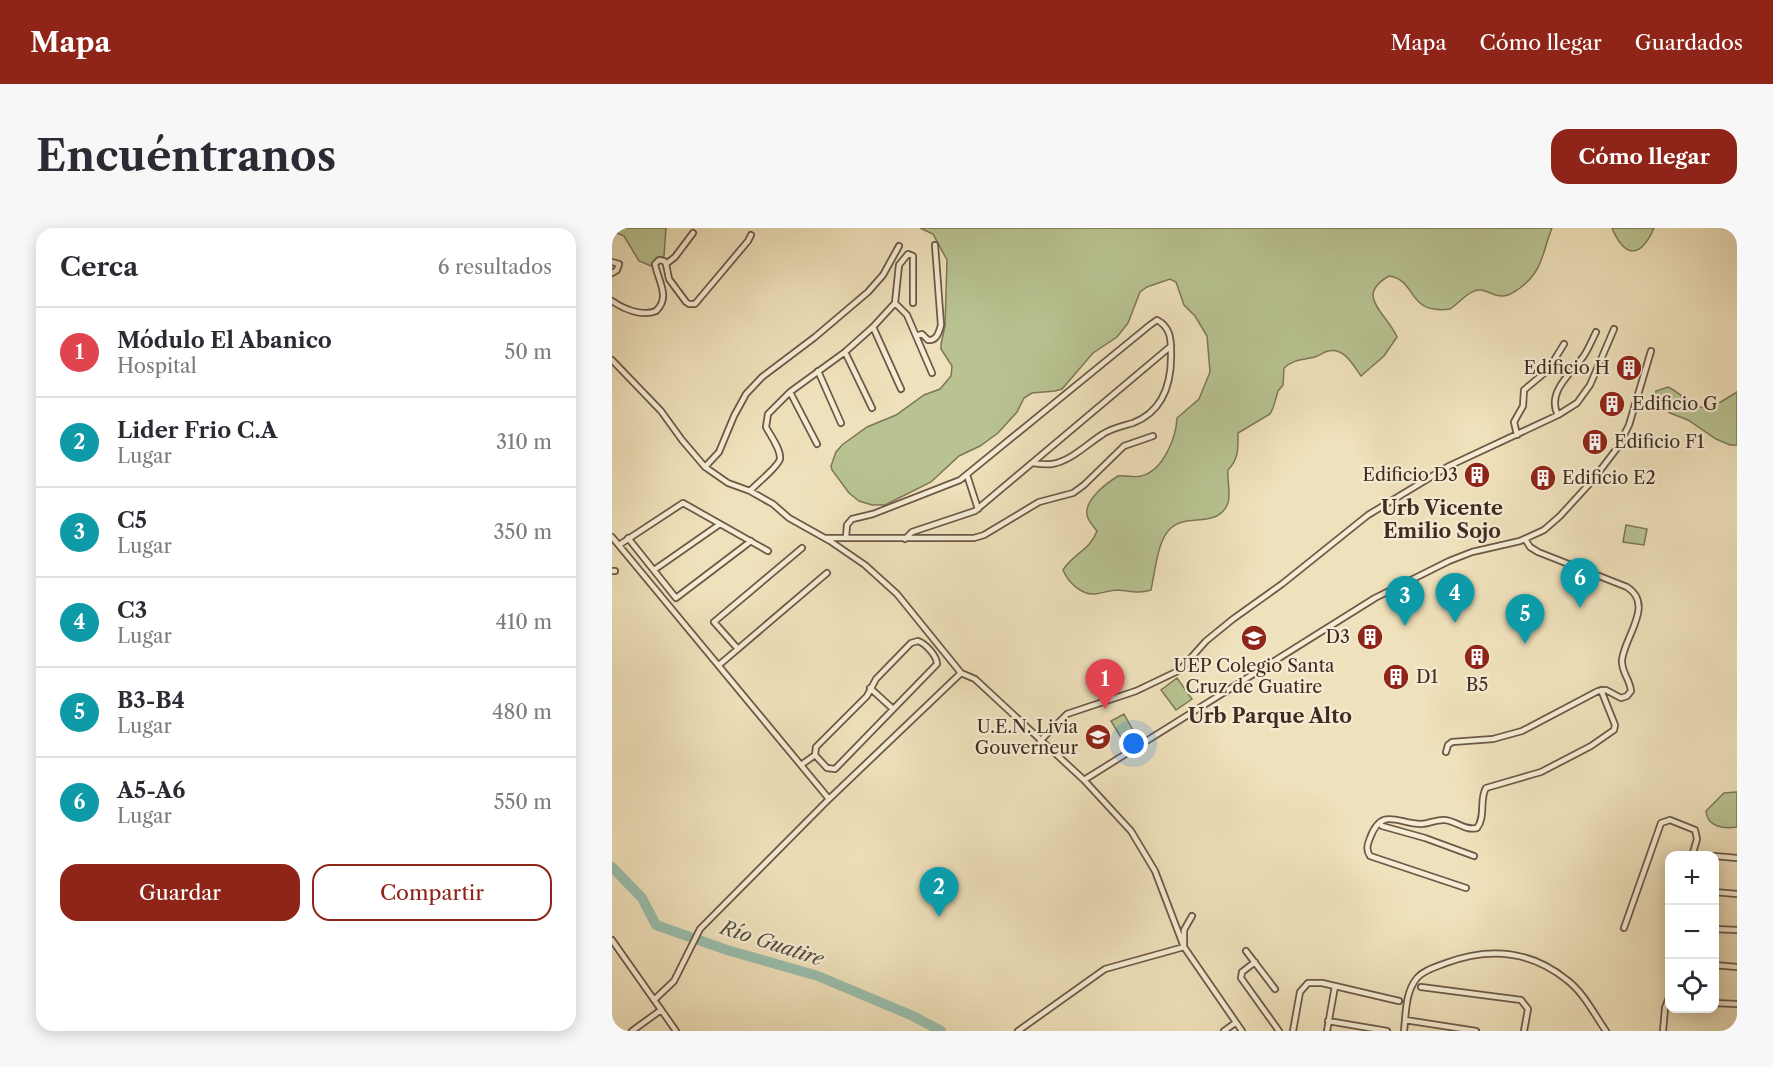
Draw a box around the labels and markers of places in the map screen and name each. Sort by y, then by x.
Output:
building icon: Edificio H [1614,353,1644,383]
place label: Edificio H [1524,357,1610,379]
building icon: Edificio G [1597,389,1627,419]
place label: Edificio G [1632,393,1718,415]
building icon: Edificio F1 [1580,427,1610,457]
place label: Edificio F1 [1614,431,1705,453]
building icon: Edificio D3 [1462,460,1492,490]
building icon: Edificio E2 [1528,463,1558,493]
place label: Edificio D3 [1363,464,1458,486]
place label: Edificio E2 [1562,467,1656,489]
pin: 6 [1560,558,1600,608]
pin: 4 [1436,574,1474,623]
pin: 3 [1386,576,1424,626]
pin: 5 [1506,594,1544,644]
building icon: D3 [1355,622,1385,652]
school or university icon: UEP Colegio Santa Cruz de Guatire [1239,623,1269,653]
place label: D3 [1326,626,1350,648]
building icon: B5 [1462,642,1492,672]
place label: UEP Colegio Santa Cruz de Guatire [1174,655,1335,698]
pin: 1 [1086,660,1124,709]
building icon: D1 [1381,662,1411,692]
place label: D1 [1416,666,1439,688]
place label: B5 [1466,674,1488,696]
place label: U.E.N. Livia Gouverneur [975,716,1078,759]
school or university icon: U.E.N. Livia Gouverneur [1083,722,1113,752]
pin: 2 [920,868,958,917]

